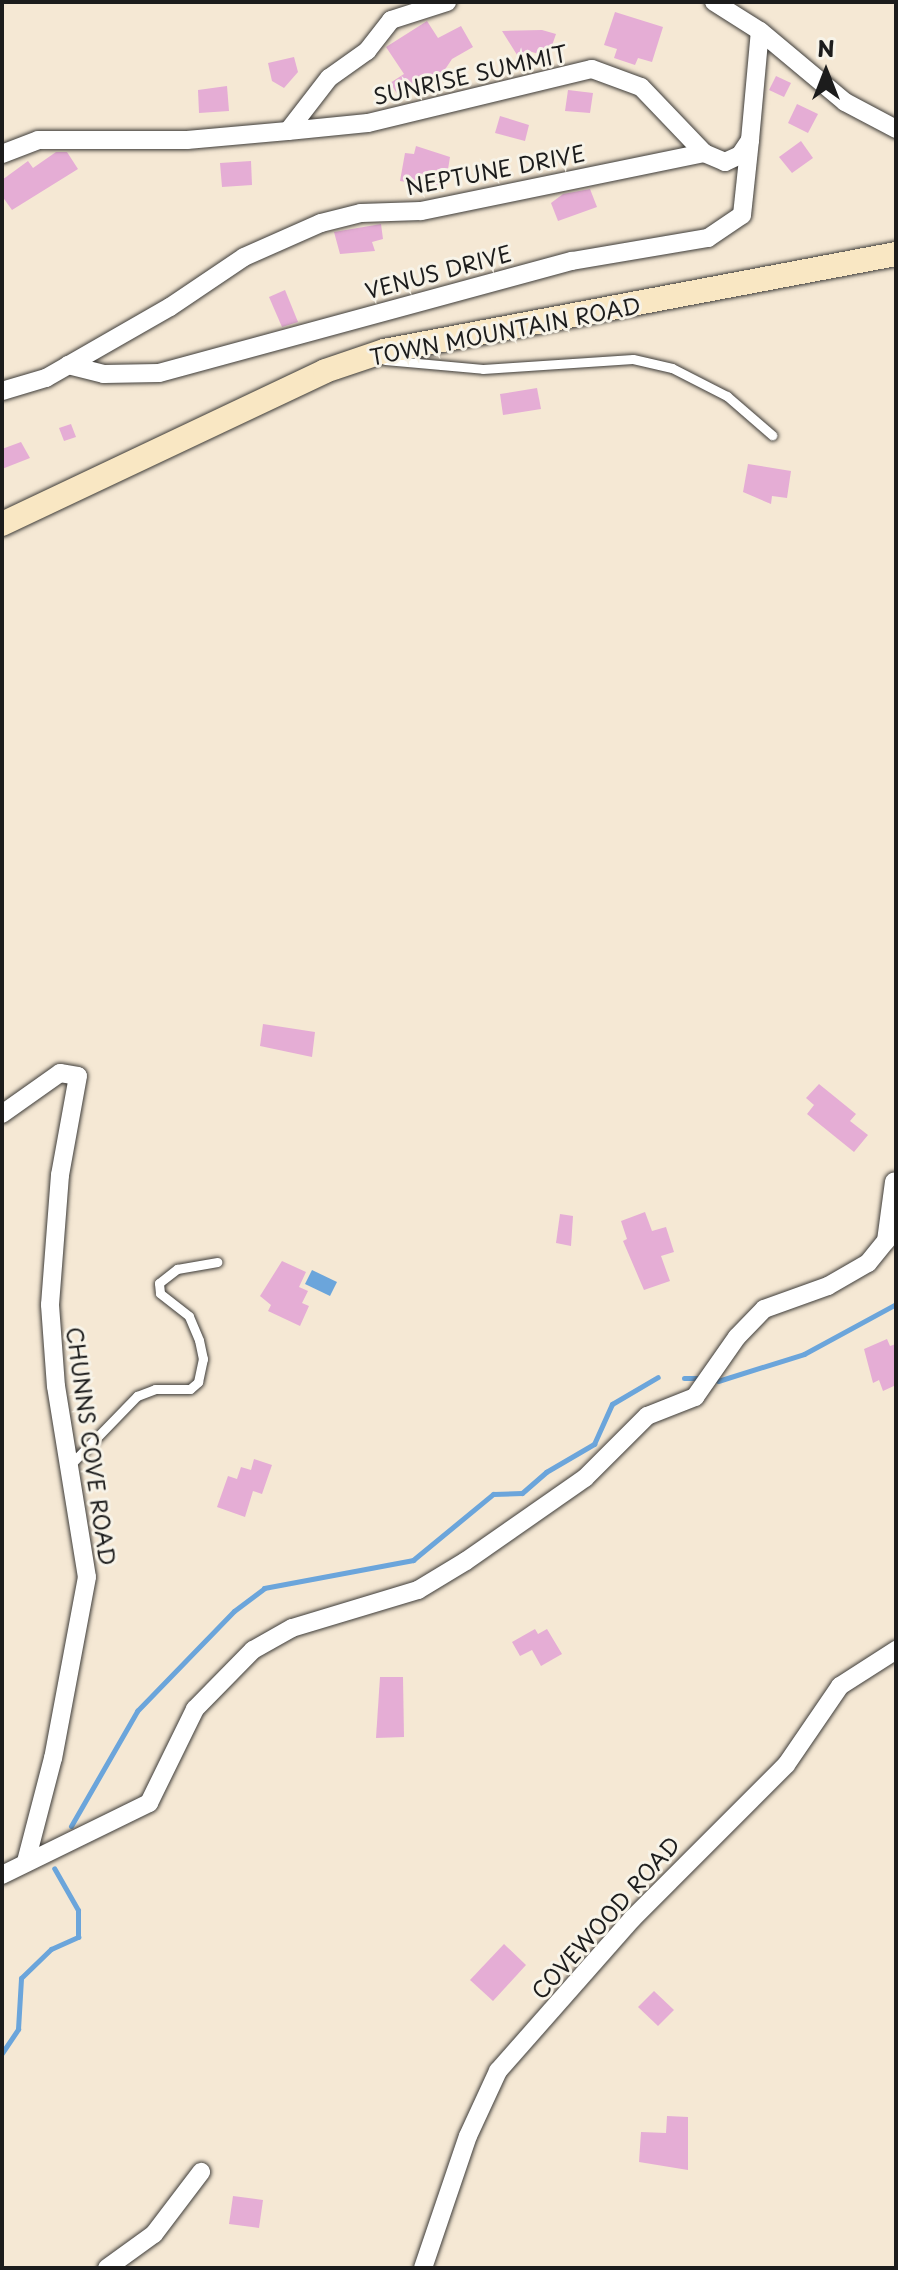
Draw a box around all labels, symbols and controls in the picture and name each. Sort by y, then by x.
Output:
text: N [817,31,835,64]
north arrow [786,32,866,112]
street label: SUNRISE SUMMIT [370,39,570,109]
street label: NEPTUNE DRIVE [403,139,587,199]
street label: VENUS DRIVE [362,239,514,303]
street label: TOWN MOUNTAIN ROAD [365,290,645,370]
street label: CHUNNS COVE ROAD [62,1324,122,1568]
street label: COVEWOOD ROAD [525,1830,685,2004]

